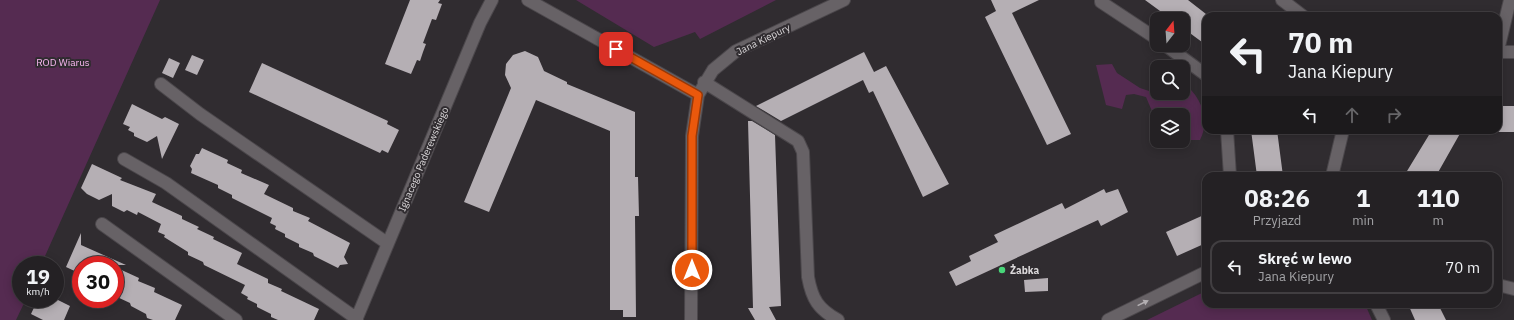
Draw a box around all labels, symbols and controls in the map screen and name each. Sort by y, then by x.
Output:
north arrow [1150,12,1190,52]
map controls [1150,12,1190,148]
street label: Jana Kiepury [734,21,792,58]
text: 70 m [1288,24,1353,61]
icon: left [1222,28,1274,80]
pin [599,32,633,66]
icon: arrive [605,38,627,60]
park label: ROD Wiarus [36,56,90,69]
button: search [1150,60,1190,100]
text: Jana Kiepury [1288,60,1393,83]
icon: left [1299,104,1321,126]
icon: ahead [1341,104,1363,126]
icon: right [1383,104,1405,126]
street label: Ignacego Paderewskiego [396,105,452,213]
button: layers [1150,108,1190,148]
text: 08:26 [1244,182,1310,214]
text: 1 [1356,182,1370,214]
text: 110 [1416,182,1460,214]
text: Przyjazd [1253,212,1301,229]
text: min [1352,212,1374,229]
text: m [1432,212,1444,229]
position arrow [671,249,713,291]
text: Skręć w lewo [1258,249,1352,268]
speed limit sign: 30 [72,256,124,308]
icon: left [1224,256,1246,278]
text: 70 m [1445,258,1480,277]
text: 19 [26,263,50,290]
place label: Żabka [1010,264,1040,277]
marker: Żabka [997,265,1007,275]
text: Jana Kiepury [1258,268,1334,285]
text: km/h [26,285,50,298]
one-way arrow [1137,300,1149,306]

